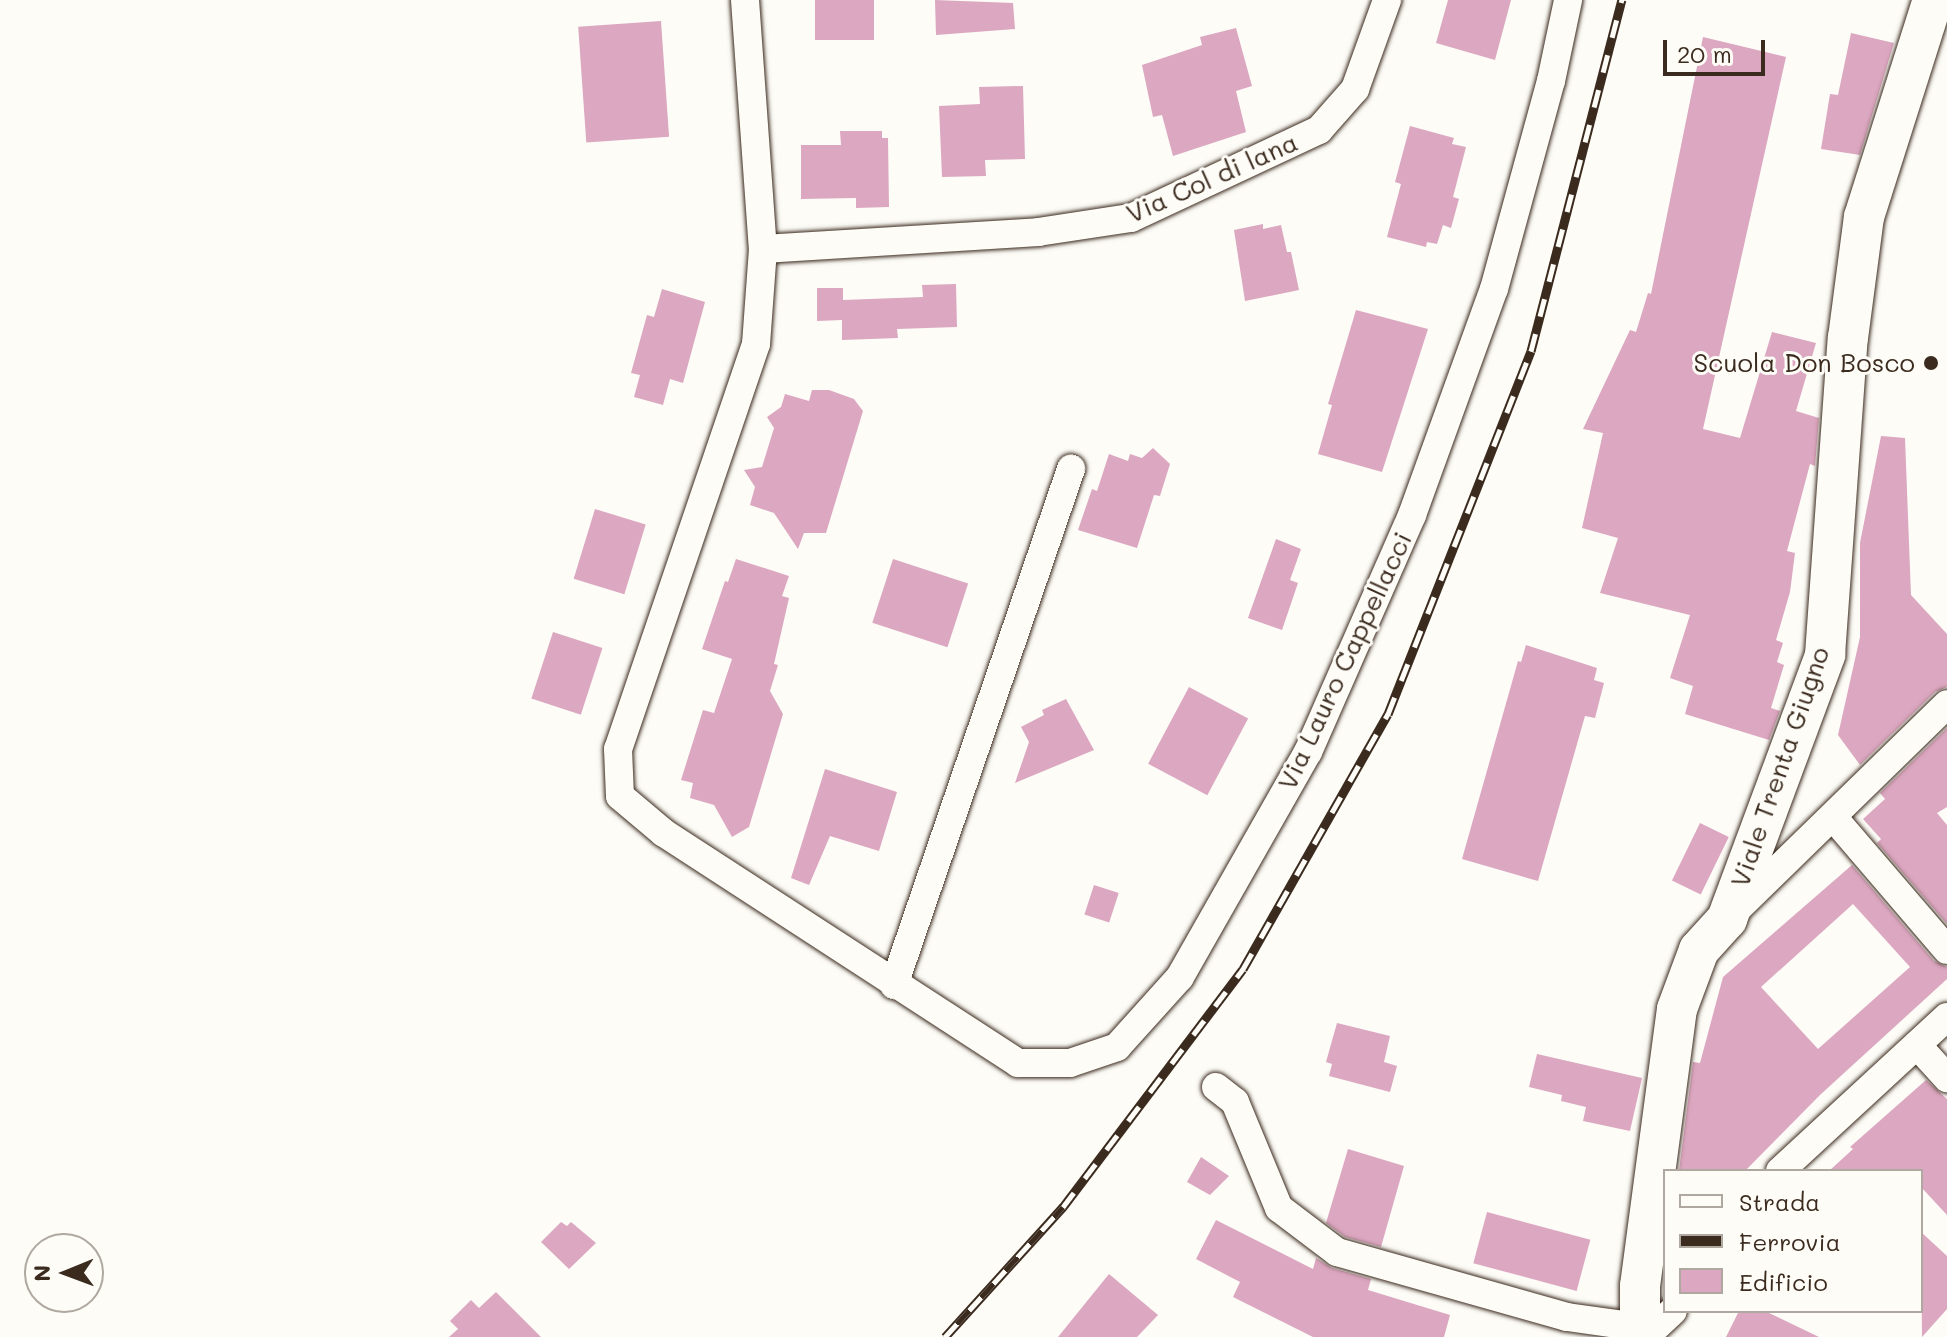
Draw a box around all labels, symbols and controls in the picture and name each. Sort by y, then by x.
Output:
scale bar [1667,24,1769,74]
text: 20 m [1677,38,1732,69]
street label: Via Col di lana [1122,126,1302,230]
place label: Scuola Don Bosco [1693,347,1915,379]
marker: Scuola Don Bosco [1922,354,1940,372]
street label: Via Lauro Cappellacci [1272,527,1418,795]
street label: Viale Trenta Giugno [1724,643,1836,891]
legend [1663,1169,1923,1313]
text: Strada [1739,1186,1820,1217]
text: Ferrovia [1739,1226,1841,1257]
north arrow [24,1233,104,1313]
text: N [27,1265,56,1282]
text: Edificio [1739,1266,1828,1297]

